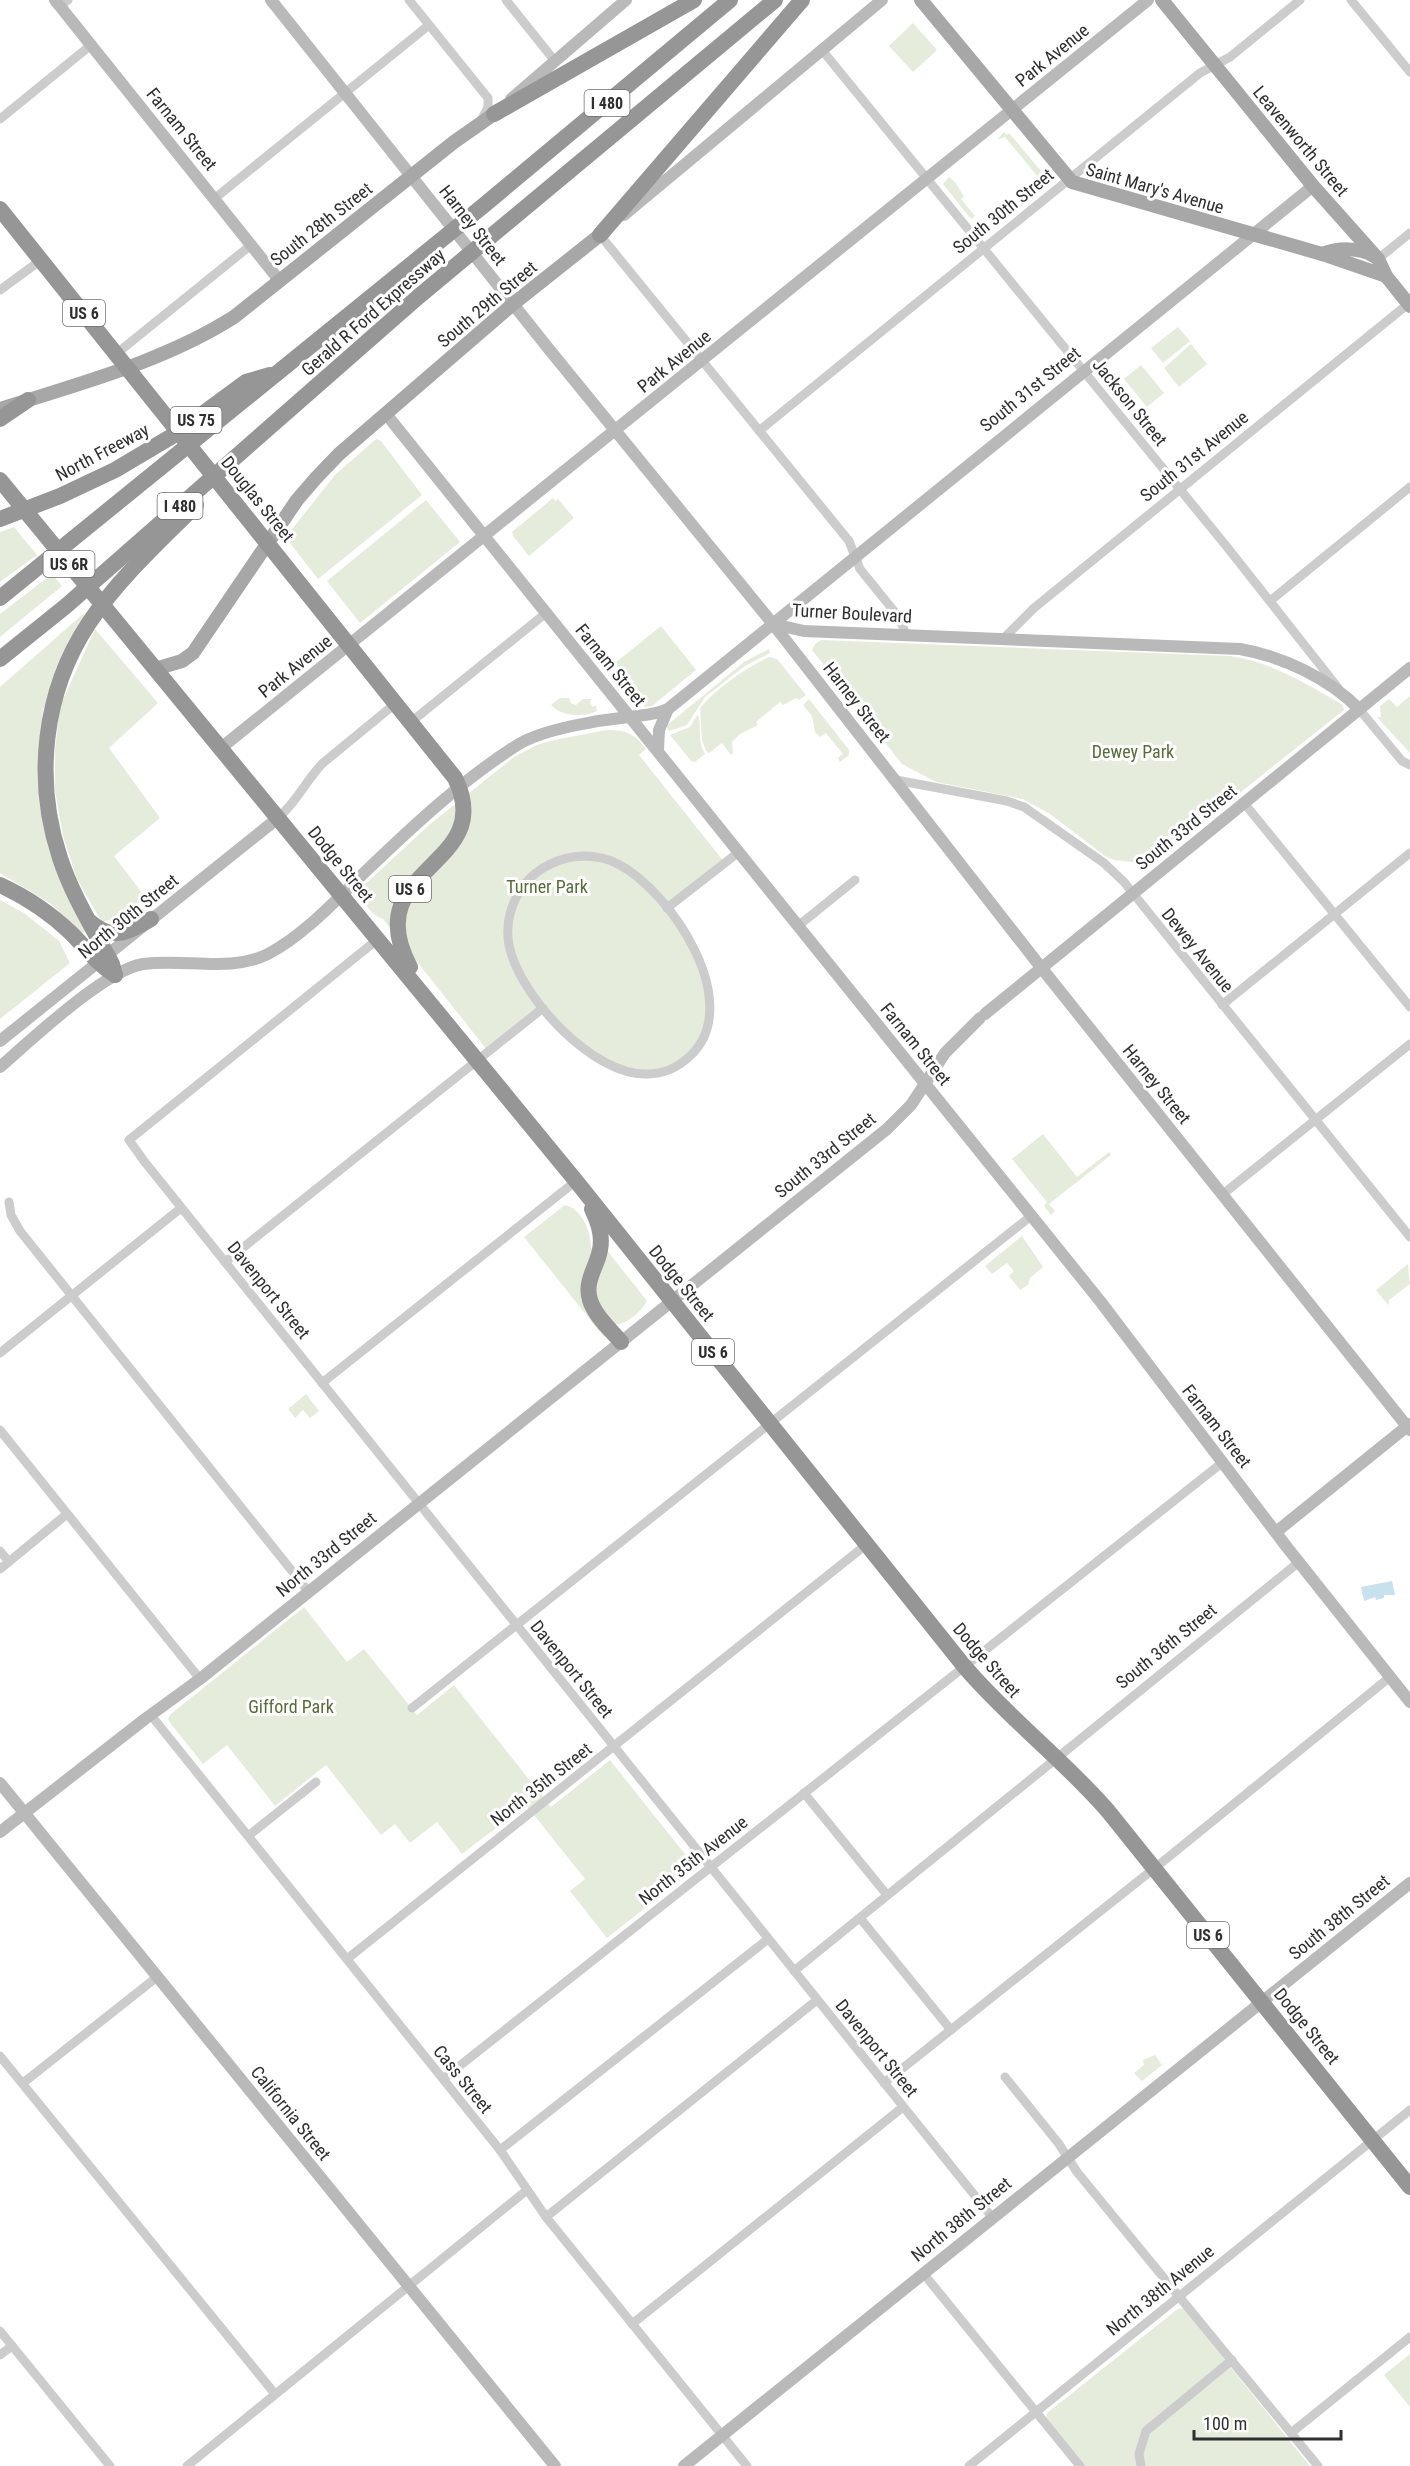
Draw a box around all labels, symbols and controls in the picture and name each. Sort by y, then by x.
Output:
street label: Park Avenue [1011,19,1093,91]
street label: Leavenworth Street [1249,82,1353,200]
street label: Farnam Street [142,84,222,174]
road number: I 480 [584,90,630,116]
street label: Saint Mary's Avenue [1084,158,1226,218]
street label: South 30th Street [948,164,1058,258]
street label: South 28th Street [266,178,376,270]
street label: Harney Street [435,181,511,269]
street label: Gerald R Ford Expressway [297,244,449,380]
street label: South 29th Street [433,256,541,352]
road number: US 6 [63,300,105,326]
street label: Park Avenue [633,325,715,397]
street label: South 31st Street [976,342,1084,436]
street label: Jackson Street [1088,354,1172,450]
street label: South 31st Avenue [1136,406,1252,506]
road number: US 75 [170,407,222,433]
street label: North Freeway [52,418,153,485]
street label: Douglas Street [217,452,299,546]
road number: I 480 [158,493,202,519]
road number: US 6R [44,551,94,577]
street label: Turner Boulevard [792,599,912,627]
street label: Farnam Street [571,620,651,710]
street label: Park Avenue [254,630,336,702]
street label: Harney Street [819,658,895,746]
park label: Dewey Park [1092,741,1174,762]
street label: South 33rd Street [1131,780,1241,874]
street label: Dodge Street [304,822,378,906]
street label: North 30th Street [74,869,182,963]
road number: US 6 [389,876,431,902]
park label: Turner Park [506,876,588,897]
street label: Dewey Avenue [1158,904,1238,996]
street label: Farnam Street [876,999,956,1089]
street label: Harney Street [1119,1040,1195,1128]
street label: South 33rd Street [770,1108,880,1202]
street label: Davenport Street [223,1237,315,1343]
street label: Dodge Street [645,1241,719,1325]
road number: US 6 [692,1339,734,1365]
street label: Farnam Street [1178,1380,1256,1472]
street label: North 33rd Street [272,1507,380,1601]
street label: South 36th Street [1111,1599,1221,1693]
street label: Davenport Street [526,1616,618,1722]
street label: Dodge Street [949,1618,1025,1702]
park label: Gifford Park [248,1696,334,1717]
street label: North 35th Street [486,1738,596,1830]
street label: North 35th Avenue [635,1811,751,1909]
street label: South 38th Street [1284,1870,1394,1964]
road number: US 6 [1187,1922,1229,1948]
street label: Dodge Street [1270,1984,1344,2068]
street label: Davenport Street [831,1995,923,2101]
street label: Cass Street [429,2041,497,2117]
street label: California Street [247,2062,335,2164]
street label: North 38th Street [907,2172,1015,2266]
street label: North 38th Avenue [1102,2240,1218,2340]
scale bar [1194,2403,1341,2441]
text: 100 m [1203,2413,1247,2434]

